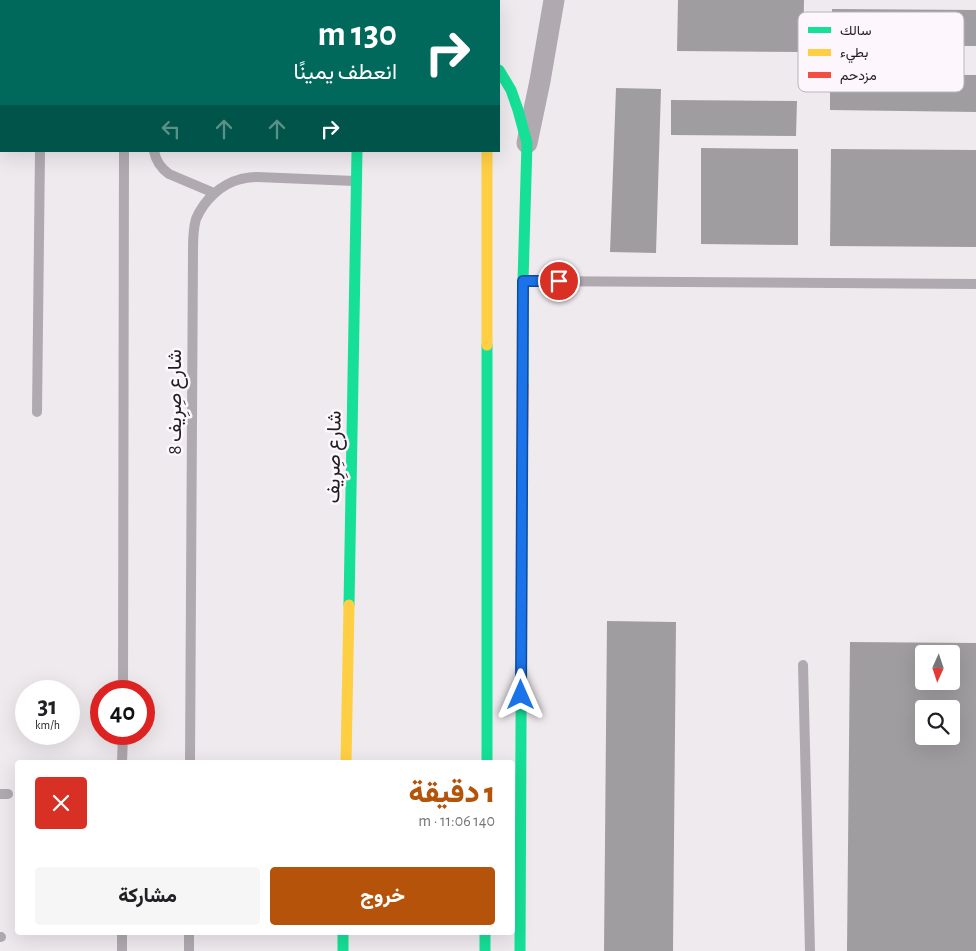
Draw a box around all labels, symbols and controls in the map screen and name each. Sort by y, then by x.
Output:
legend [798,12,964,92]
text: 130 m [318,17,397,52]
icon: right [415,20,480,85]
text: سالك [840,24,871,38]
text: بطيء [840,46,868,64]
text: انعطف يمينًا [293,61,397,83]
text: مزدحم [840,69,877,84]
icon: left [157,115,185,143]
icon: ahead [210,115,238,143]
icon: ahead [263,115,291,143]
icon: right [316,115,344,143]
pin [538,260,580,302]
icon: arrive [545,267,573,295]
street label: شارع صِرِيف 8 [165,349,190,455]
street label: شارع صِرِيف [323,410,349,504]
north arrow [915,645,960,690]
map controls [915,645,960,745]
position arrow [494,668,546,720]
speed limit sign: 40 [90,680,155,745]
text: 31 [38,694,57,719]
button: search [915,700,960,745]
text: km/h [35,719,60,731]
button: close [35,777,87,829]
text: 1 دقيقة [409,778,495,808]
text: 140 m · 11:06 [418,813,495,829]
button: مشاركة [35,867,260,925]
button: خروج [270,867,495,925]

